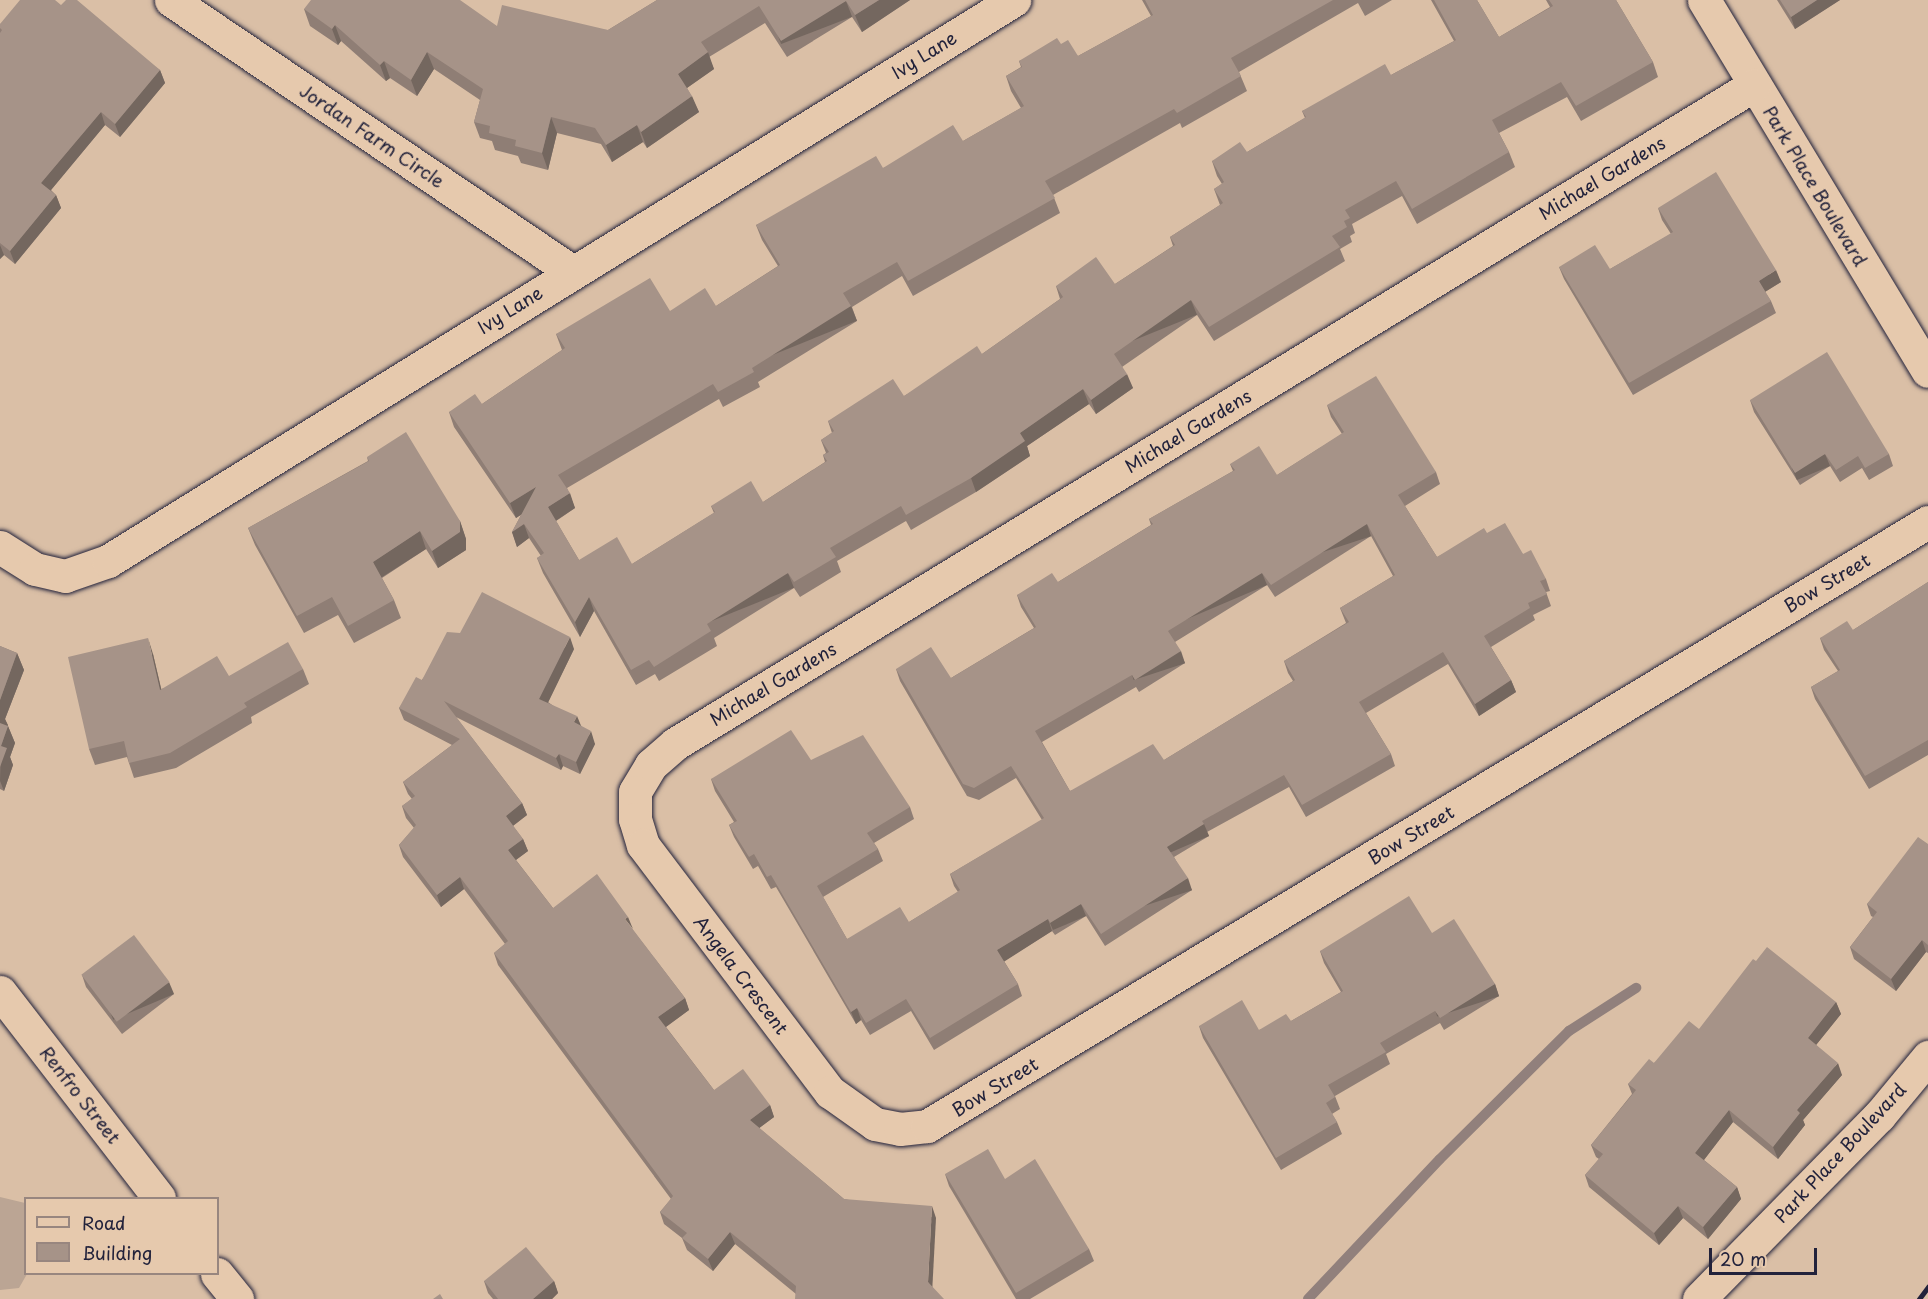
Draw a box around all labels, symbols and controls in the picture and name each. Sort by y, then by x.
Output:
street label: Ivy Lane [887,27,961,83]
street label: Jordan Farm Circle [296,80,448,192]
street label: Park Place Boulevard [1758,102,1872,270]
street label: Michael Gardens [1535,132,1669,224]
street label: Ivy Lane [473,282,547,338]
street label: Michael Gardens [1121,385,1255,477]
street label: Bow Street [1780,549,1874,617]
street label: Michael Gardens [706,638,840,730]
street label: Bow Street [1364,801,1458,869]
street label: Angela Crescent [689,911,793,1039]
street label: Renfro Street [35,1042,125,1148]
street label: Bow Street [948,1053,1042,1121]
street label: Park Place Boulevard [1769,1078,1911,1228]
legend [24,1197,219,1275]
text: Road [82,1209,126,1236]
scale bar [1712,1236,1820,1274]
text: Building [82,1239,152,1266]
text: 20 m [1720,1245,1766,1272]

